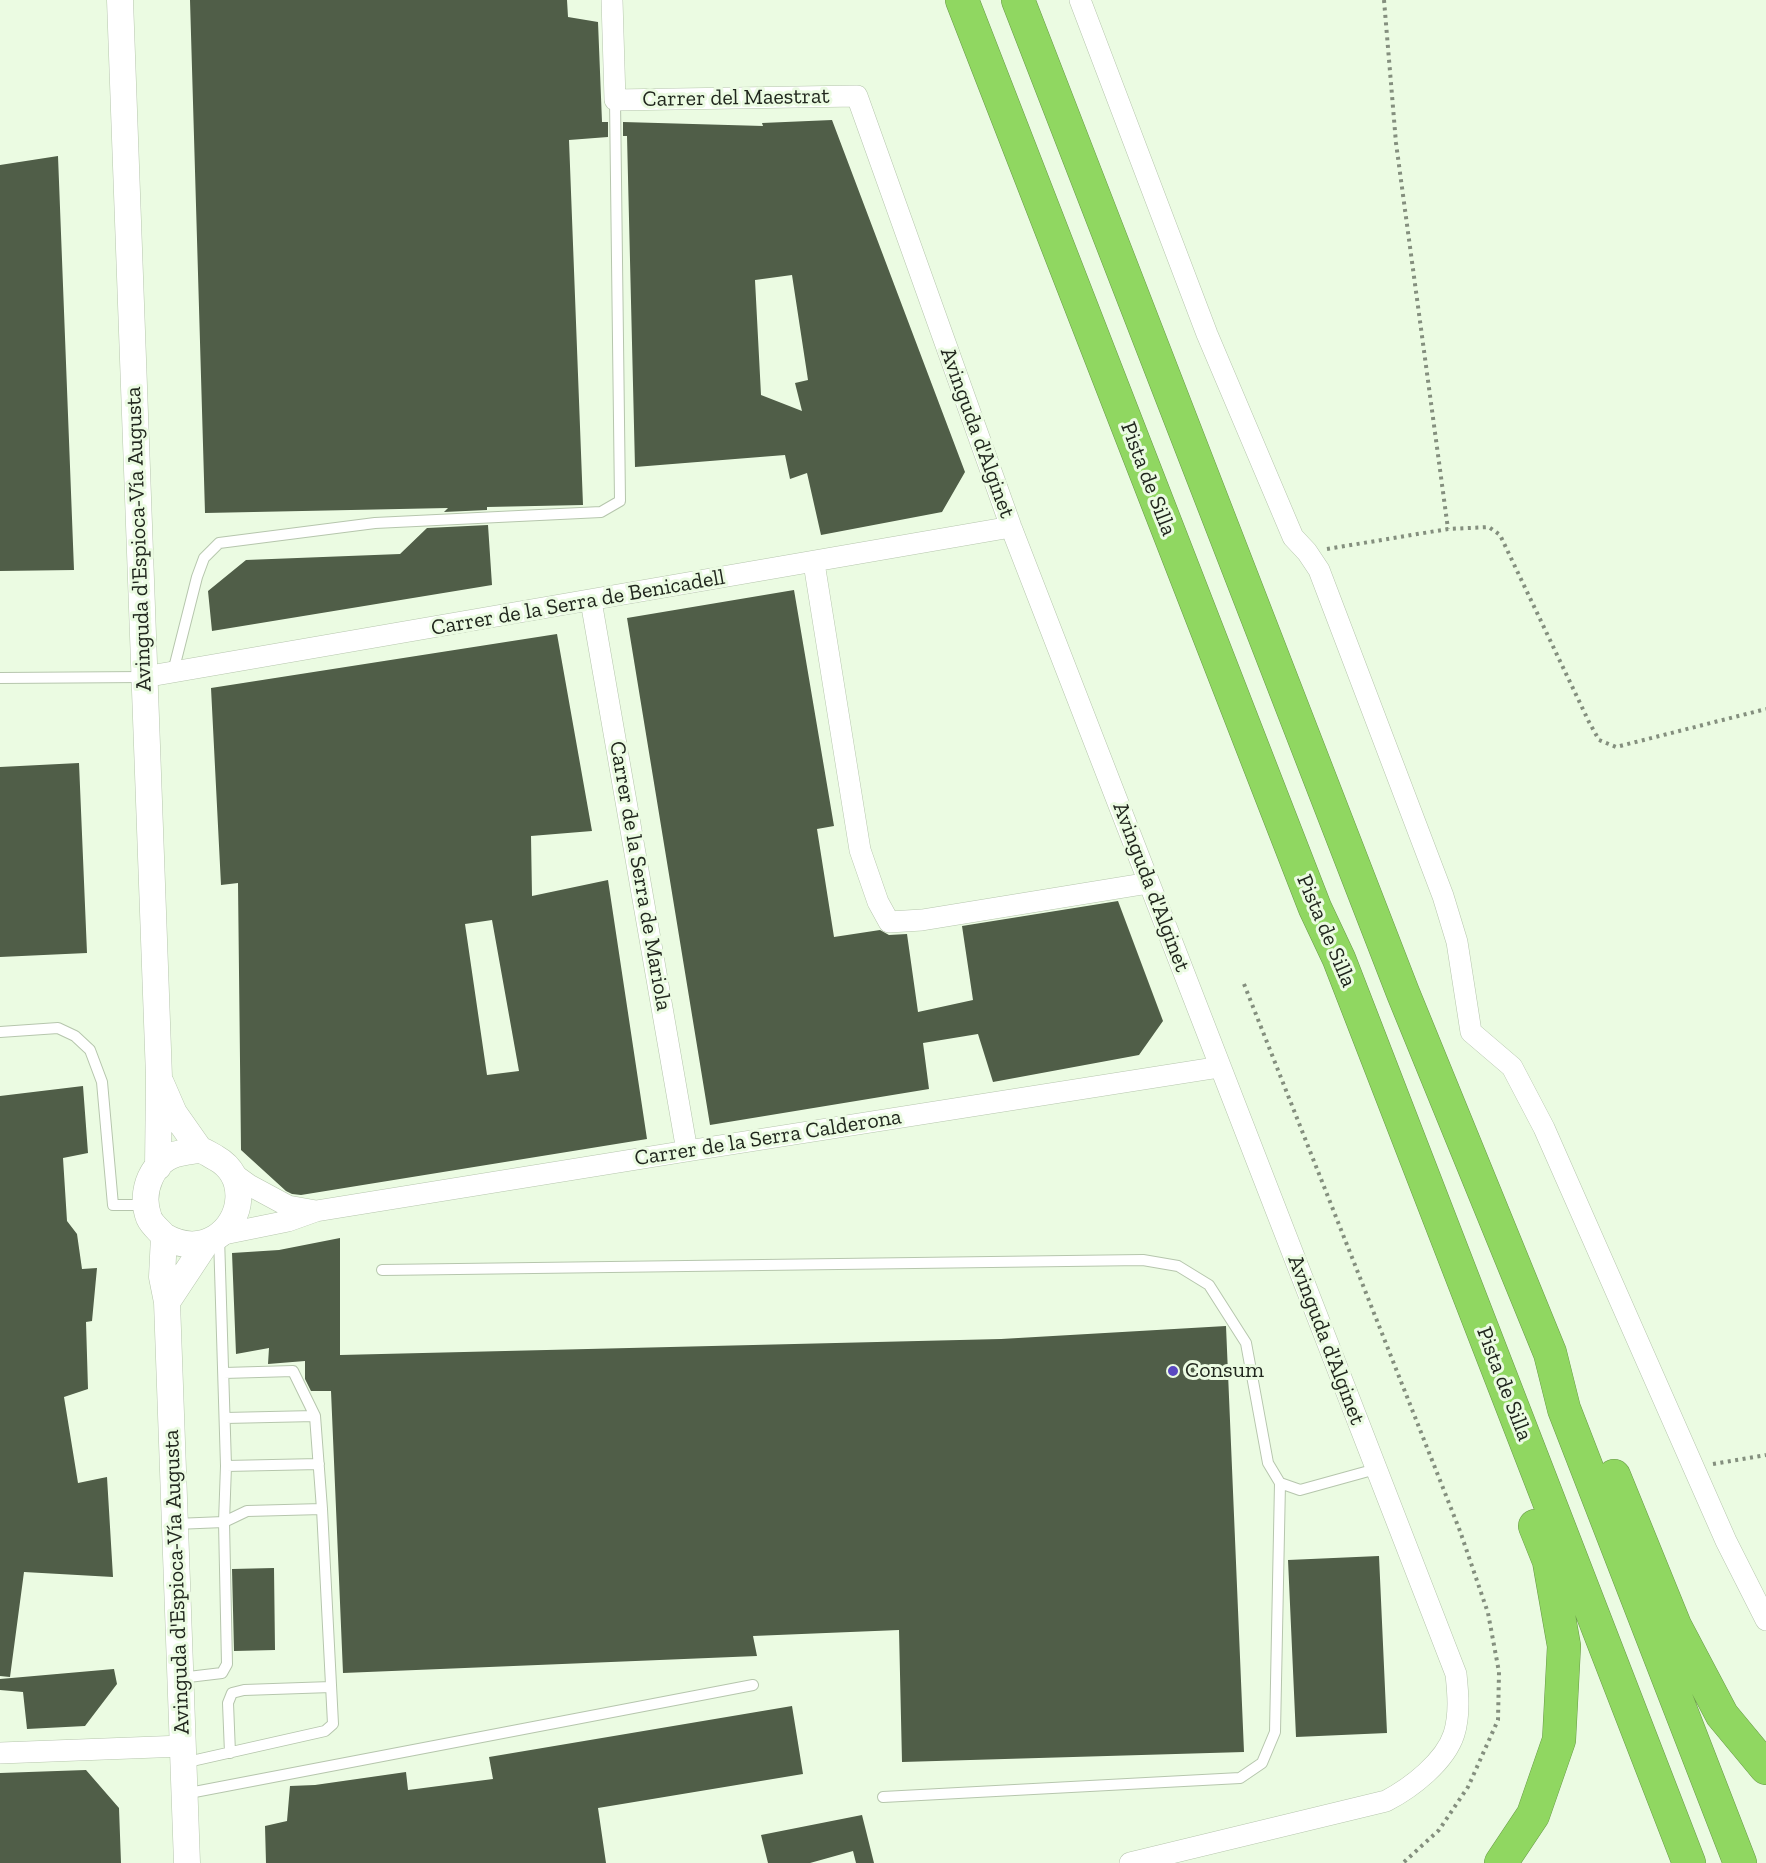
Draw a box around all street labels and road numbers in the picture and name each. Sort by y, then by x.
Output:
street label: Carrer del Maestrat [642,83,830,113]
street label: Avinguda d'Alginet [934,344,1020,522]
street label: Avinguda d'Espioca-Vía Augusta [120,386,158,692]
street label: Pista de Silla [1114,418,1182,540]
street label: Carrer de la Serra de Benicadell [429,564,727,642]
street label: Carrer de la Serra de Mariola [603,739,677,1013]
street label: Avinguda d'Alginet [1107,799,1195,975]
street label: Pista de Silla [1290,871,1362,991]
street label: Carrer de la Serra Calderona [633,1104,903,1172]
street label: Avinguda d'Alginet [1282,1252,1370,1428]
street label: Pista de Silla [1470,1323,1538,1445]
street label: Avinguda d'Espioca-Vía Augusta [158,1429,196,1735]

